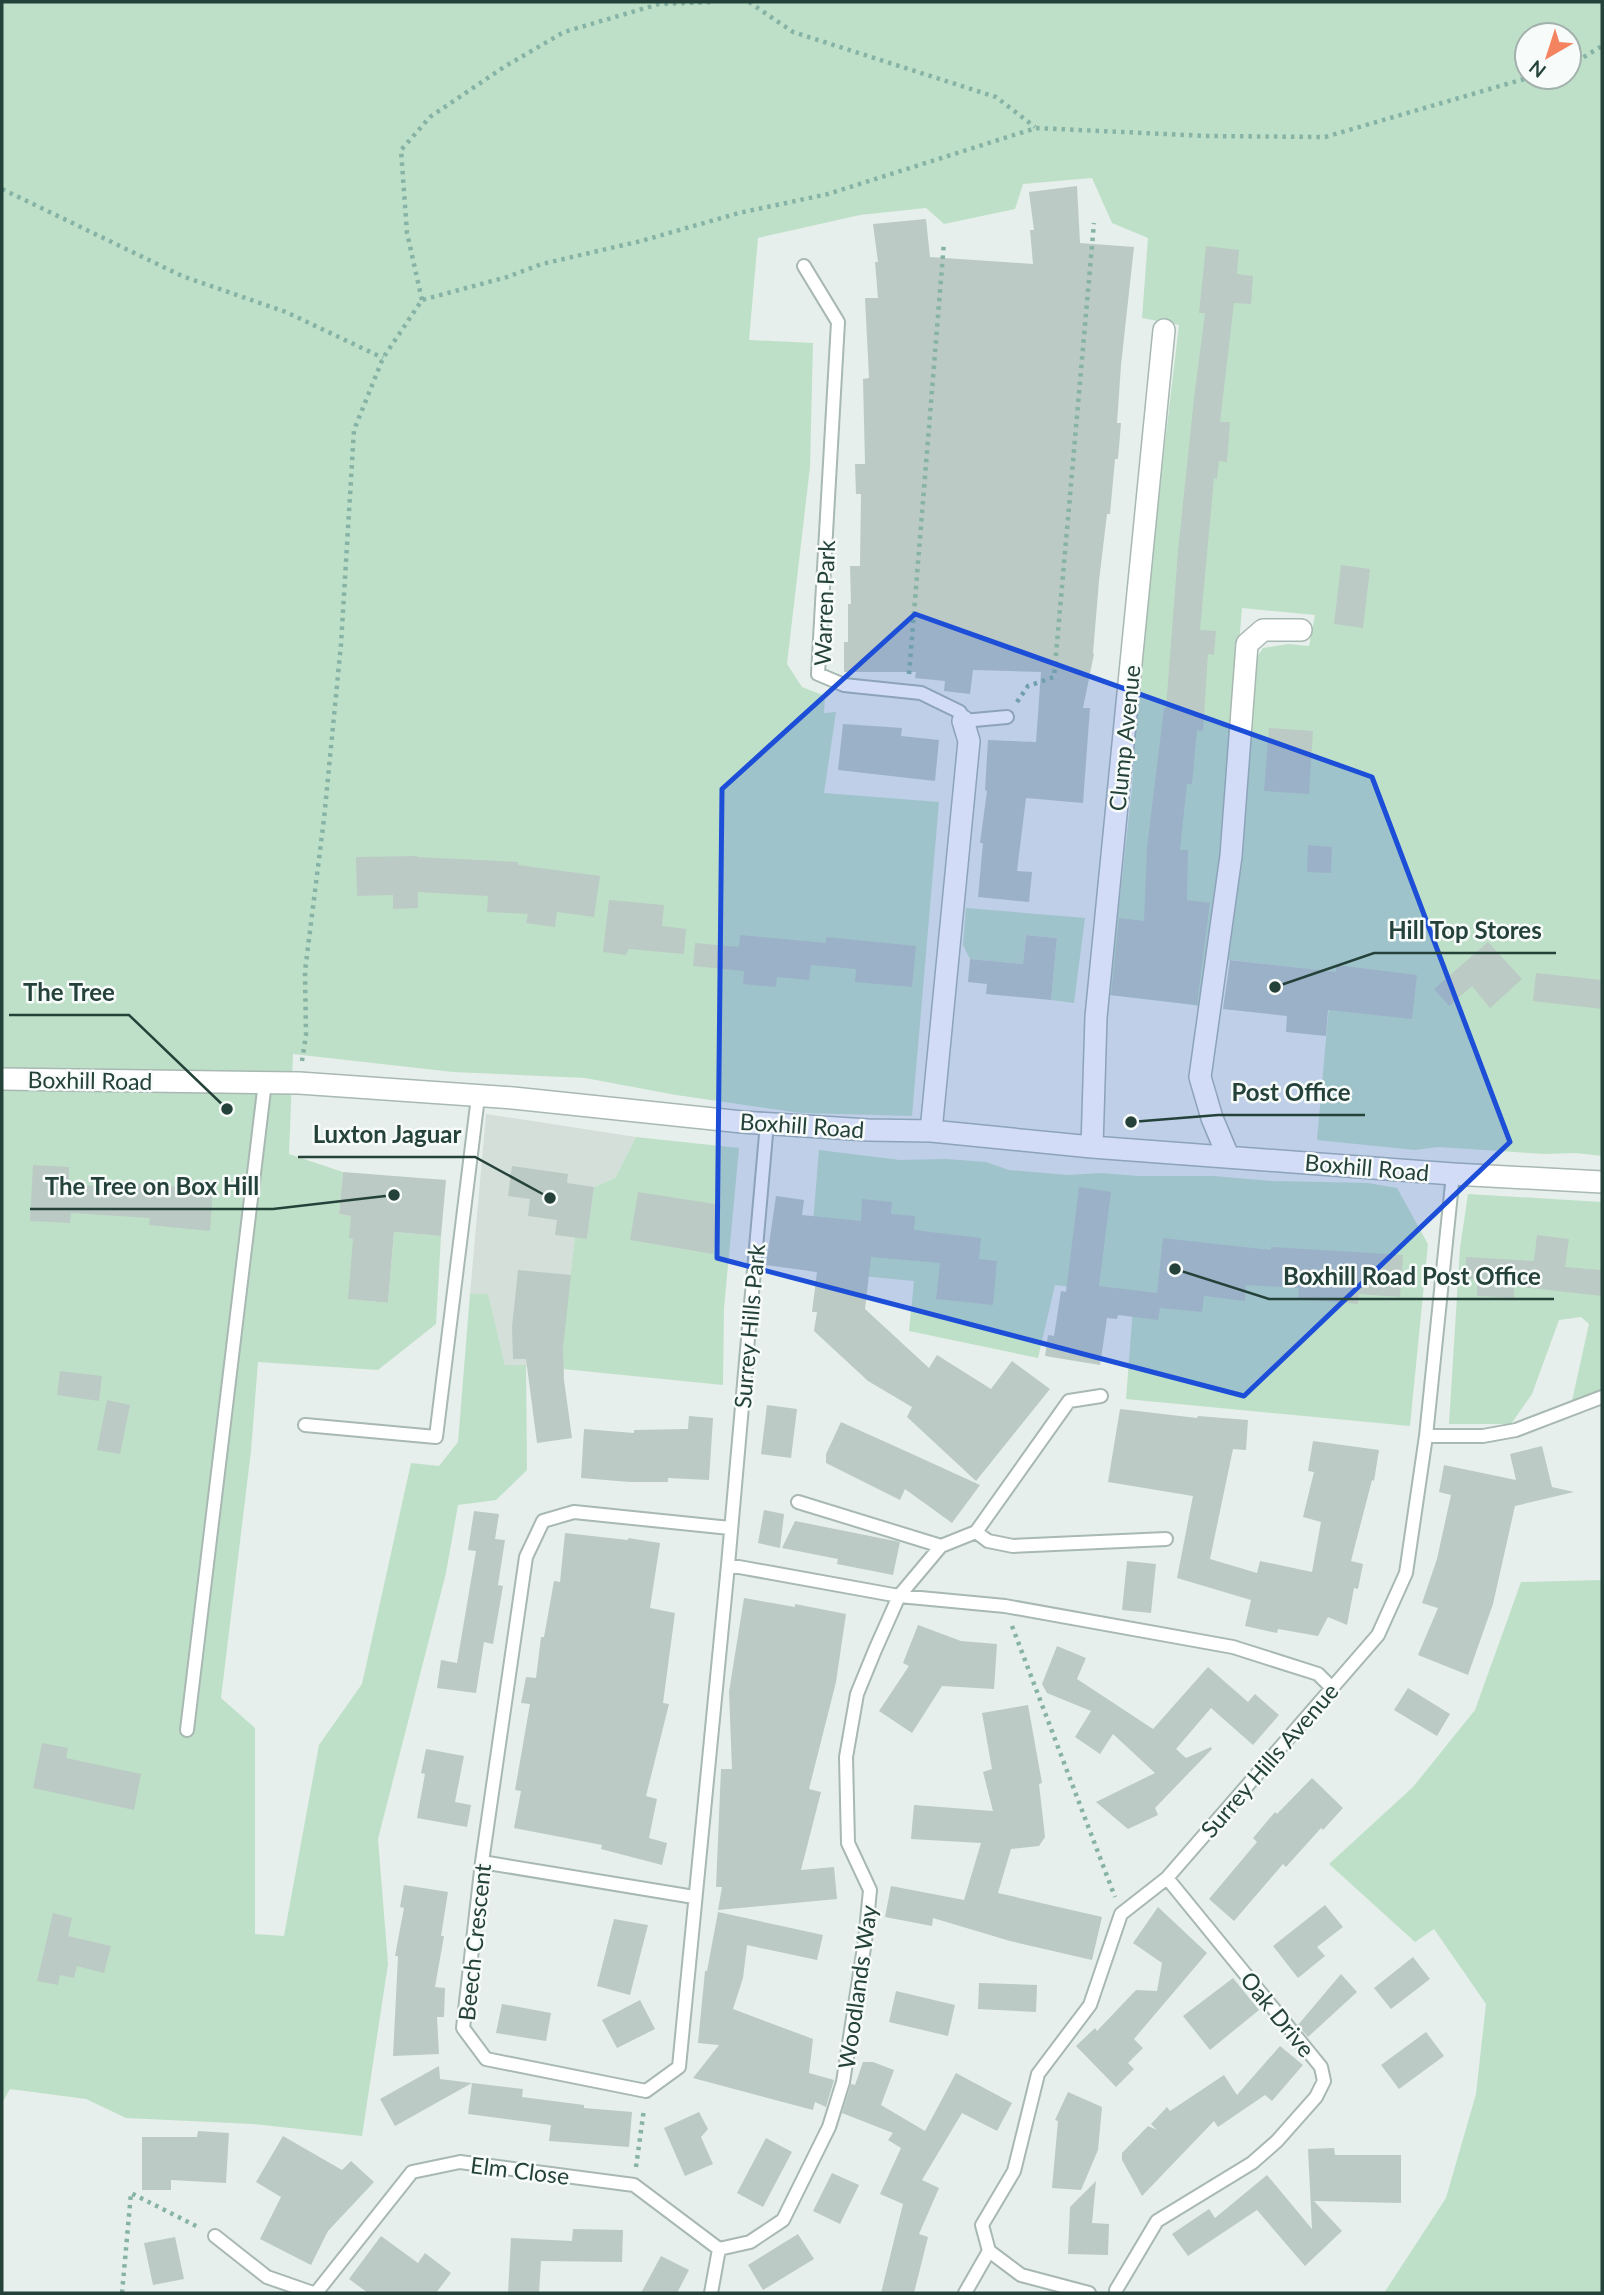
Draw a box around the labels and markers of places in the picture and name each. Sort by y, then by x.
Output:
callout: Hill Top Stores [1374,908,1556,953]
callout: The Tree [9,970,129,1015]
callout: Post Office [1218,1070,1365,1115]
callout: Luxton Jaguar [298,1112,475,1157]
callout: The Tree on Box Hill [30,1164,273,1209]
callout: Boxhill Road Post Office [1269,1254,1554,1299]

